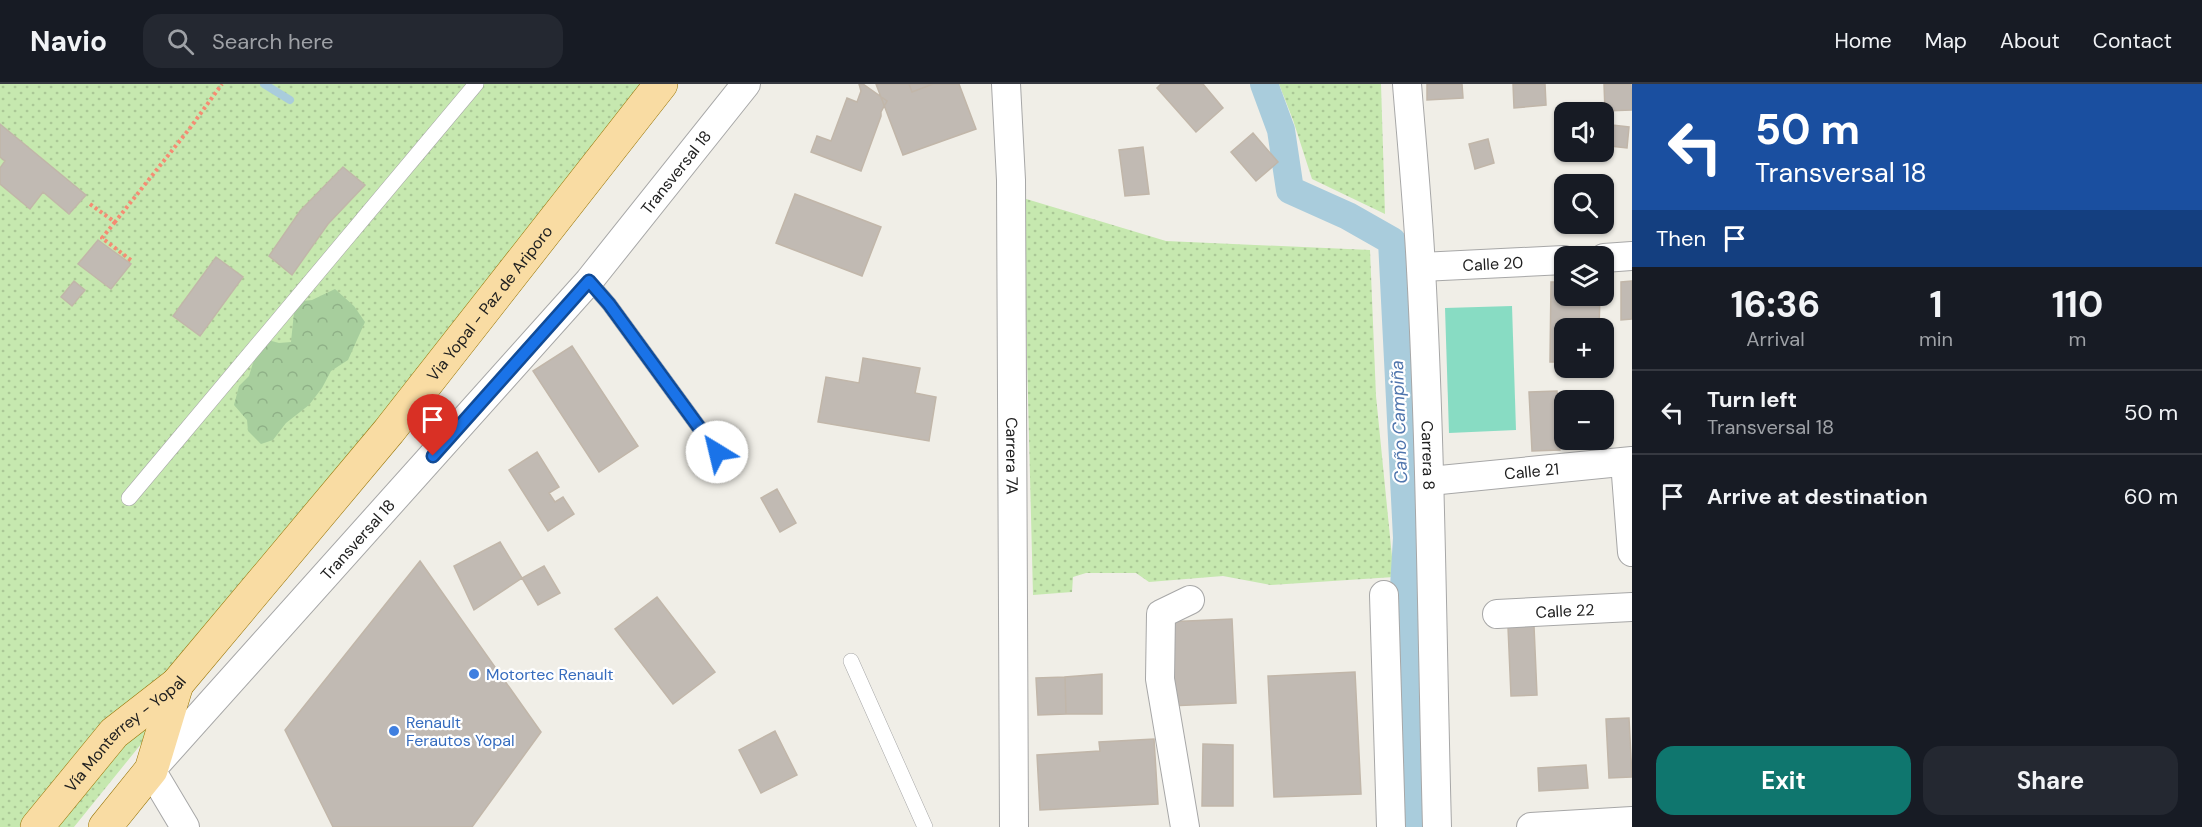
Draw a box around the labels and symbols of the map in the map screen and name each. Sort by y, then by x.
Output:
street label: Transversal 18 [636,126,716,219]
street label: Via Yopal - Paz de Ariporo [422,221,557,385]
street label: Calle 20 [1462,252,1524,275]
water label: Caño Campiña [1385,360,1413,484]
pin [407,394,458,456]
street label: Carrera 7A [1002,417,1023,495]
position arrow [685,420,749,484]
street label: Carrera 8 [1417,420,1440,490]
street label: Calle 21 [1503,458,1560,484]
street label: Transversal 18 [316,494,399,584]
street label: Calle 22 [1535,598,1595,622]
place label: Motortec Renault [486,664,614,685]
marker: Motortec Renault [467,667,481,681]
street label: Vía Monterrey - Yopal [60,671,190,796]
place label: Renault Ferautos Yopal [406,712,515,751]
marker: Renault Ferautos Yopal [387,724,401,738]

